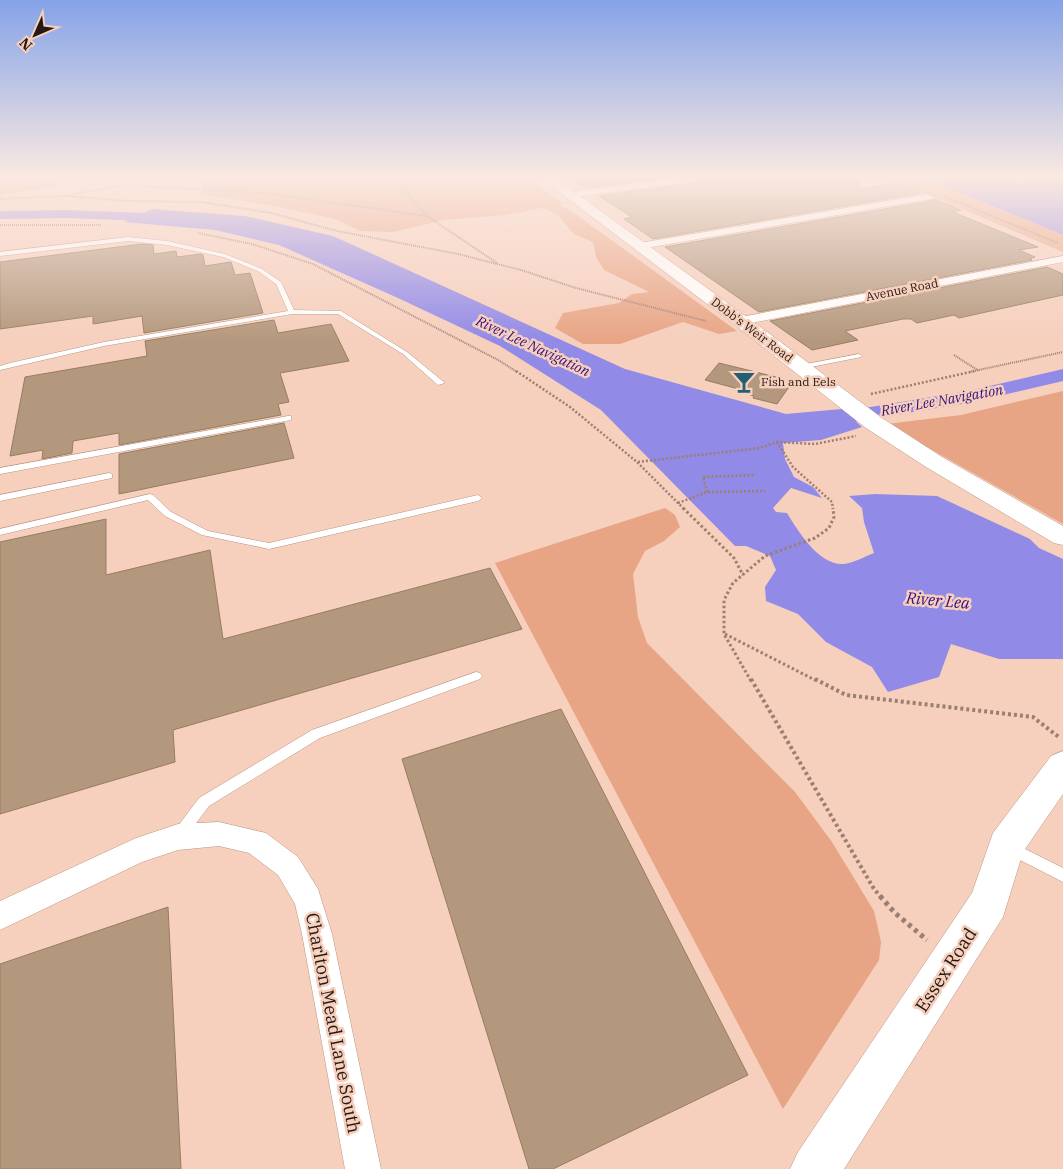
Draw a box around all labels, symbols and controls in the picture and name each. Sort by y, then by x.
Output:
north arrow [10,10,60,60]
text: N [16,34,36,54]
street label: Avenue Road [864,275,939,304]
street label: Dobb's Weir Road [708,294,796,365]
water label: River Lee Navigation [472,311,593,380]
bar icon: Fish and Eels [731,369,757,395]
place label: Fish and Eels [761,374,836,389]
water label: River Lee Navigation [879,380,1004,420]
water label: River Lea [904,587,971,613]
street label: Charlton Mead Lane South [301,911,366,1135]
street label: Essex Road [910,923,981,1016]

